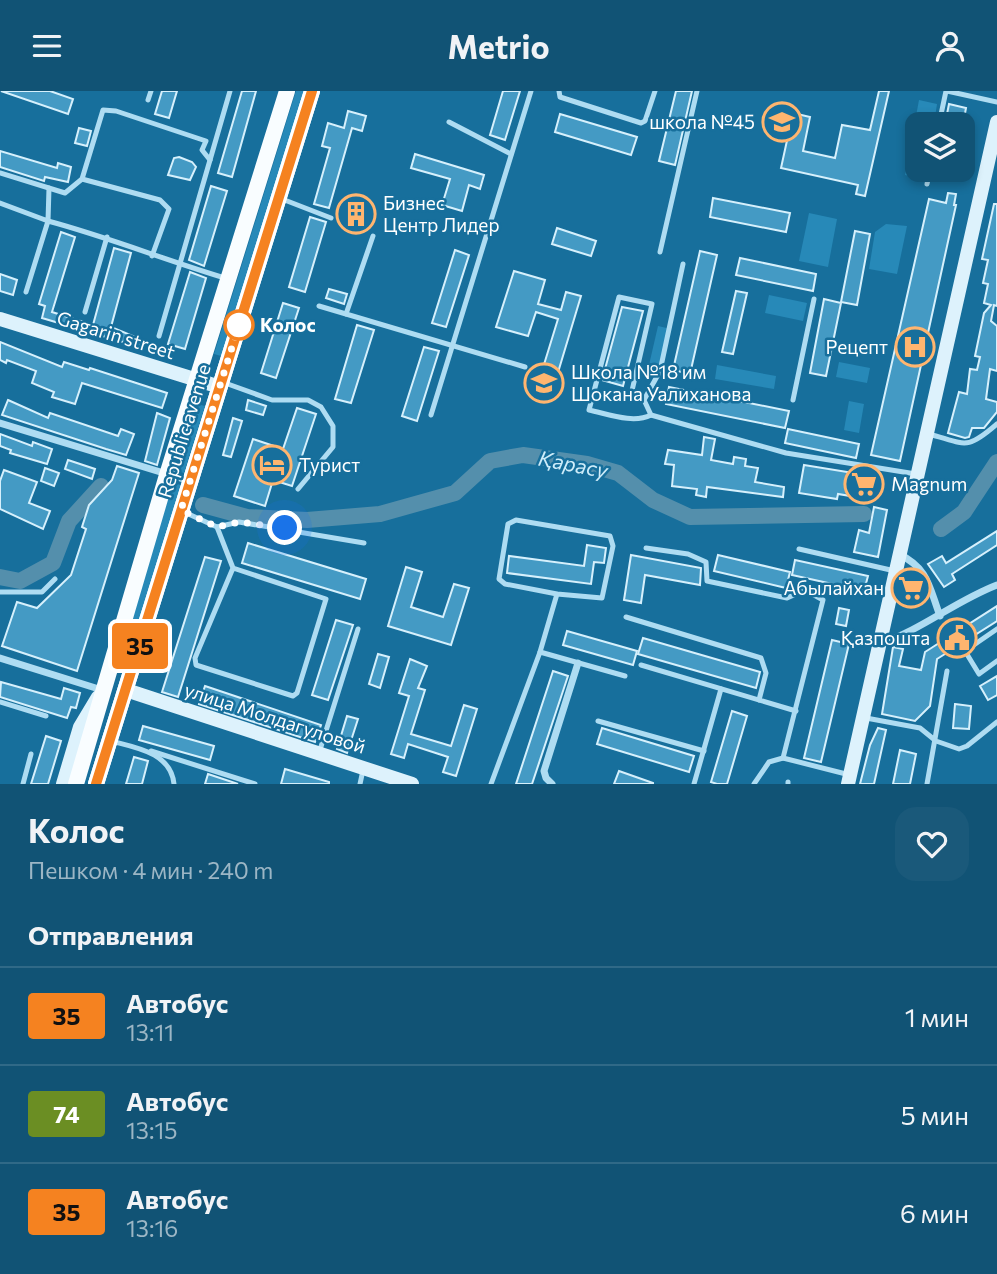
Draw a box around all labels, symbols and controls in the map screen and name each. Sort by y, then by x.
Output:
text: Metrio [447,26,550,66]
icon: menu [28,27,66,65]
icon: person [931,27,969,65]
school or university icon: школа №45 [761,101,803,143]
place label: школа №45 [649,110,755,133]
map controls [905,112,975,182]
button: layers [905,112,975,182]
place label: Бизнес Центр Лидер [383,191,500,236]
building icon: Бизнес Центр Лидер [335,193,377,235]
street label: Gagarin street [54,306,178,363]
marker: Колос [224,310,254,340]
place label: Колос [260,313,316,336]
hospital icon: Рецепт [894,326,936,368]
place label: Рецепт [826,335,888,358]
place label: Школа №18 им Шокана Уалиханова [571,360,751,405]
street label: Republic avenue [152,361,215,501]
school or university icon: Школа №18 им Шокана Уалиханова [523,362,565,404]
hotel icon: Турист [251,444,293,486]
water label: Қарасу [536,445,611,483]
place label: Турист [299,453,360,476]
supermarket icon: Magnum [843,463,885,505]
place label: Magnum [891,472,967,495]
your location [267,510,302,545]
supermarket icon: Абылайхан [890,567,932,609]
place label: Абылайхан [784,576,884,599]
public building icon: Қазпошта [936,617,978,659]
line badge: 35 [108,623,172,669]
place label: Қазпошта [841,626,930,649]
text: 35 [126,631,154,660]
street label: улица Молдагуловой [182,677,369,758]
button: heart [895,807,969,881]
text: Колос [28,809,125,850]
text: Пешком · 4 мин · 240 m [28,856,273,884]
text: Отправления [28,919,194,950]
text: Автобус [126,987,228,1018]
text: 35 [53,1001,80,1030]
text: 1 мин [905,1001,969,1032]
text: 13:11 [126,1018,174,1046]
text: Автобус [126,1085,228,1116]
text: 74 [53,1099,80,1128]
text: 5 мин [901,1099,969,1130]
text: 13:15 [126,1116,177,1144]
text: Автобус [126,1183,228,1214]
text: 35 [53,1197,80,1226]
text: 6 мин [900,1197,969,1228]
text: 13:16 [126,1214,178,1242]

